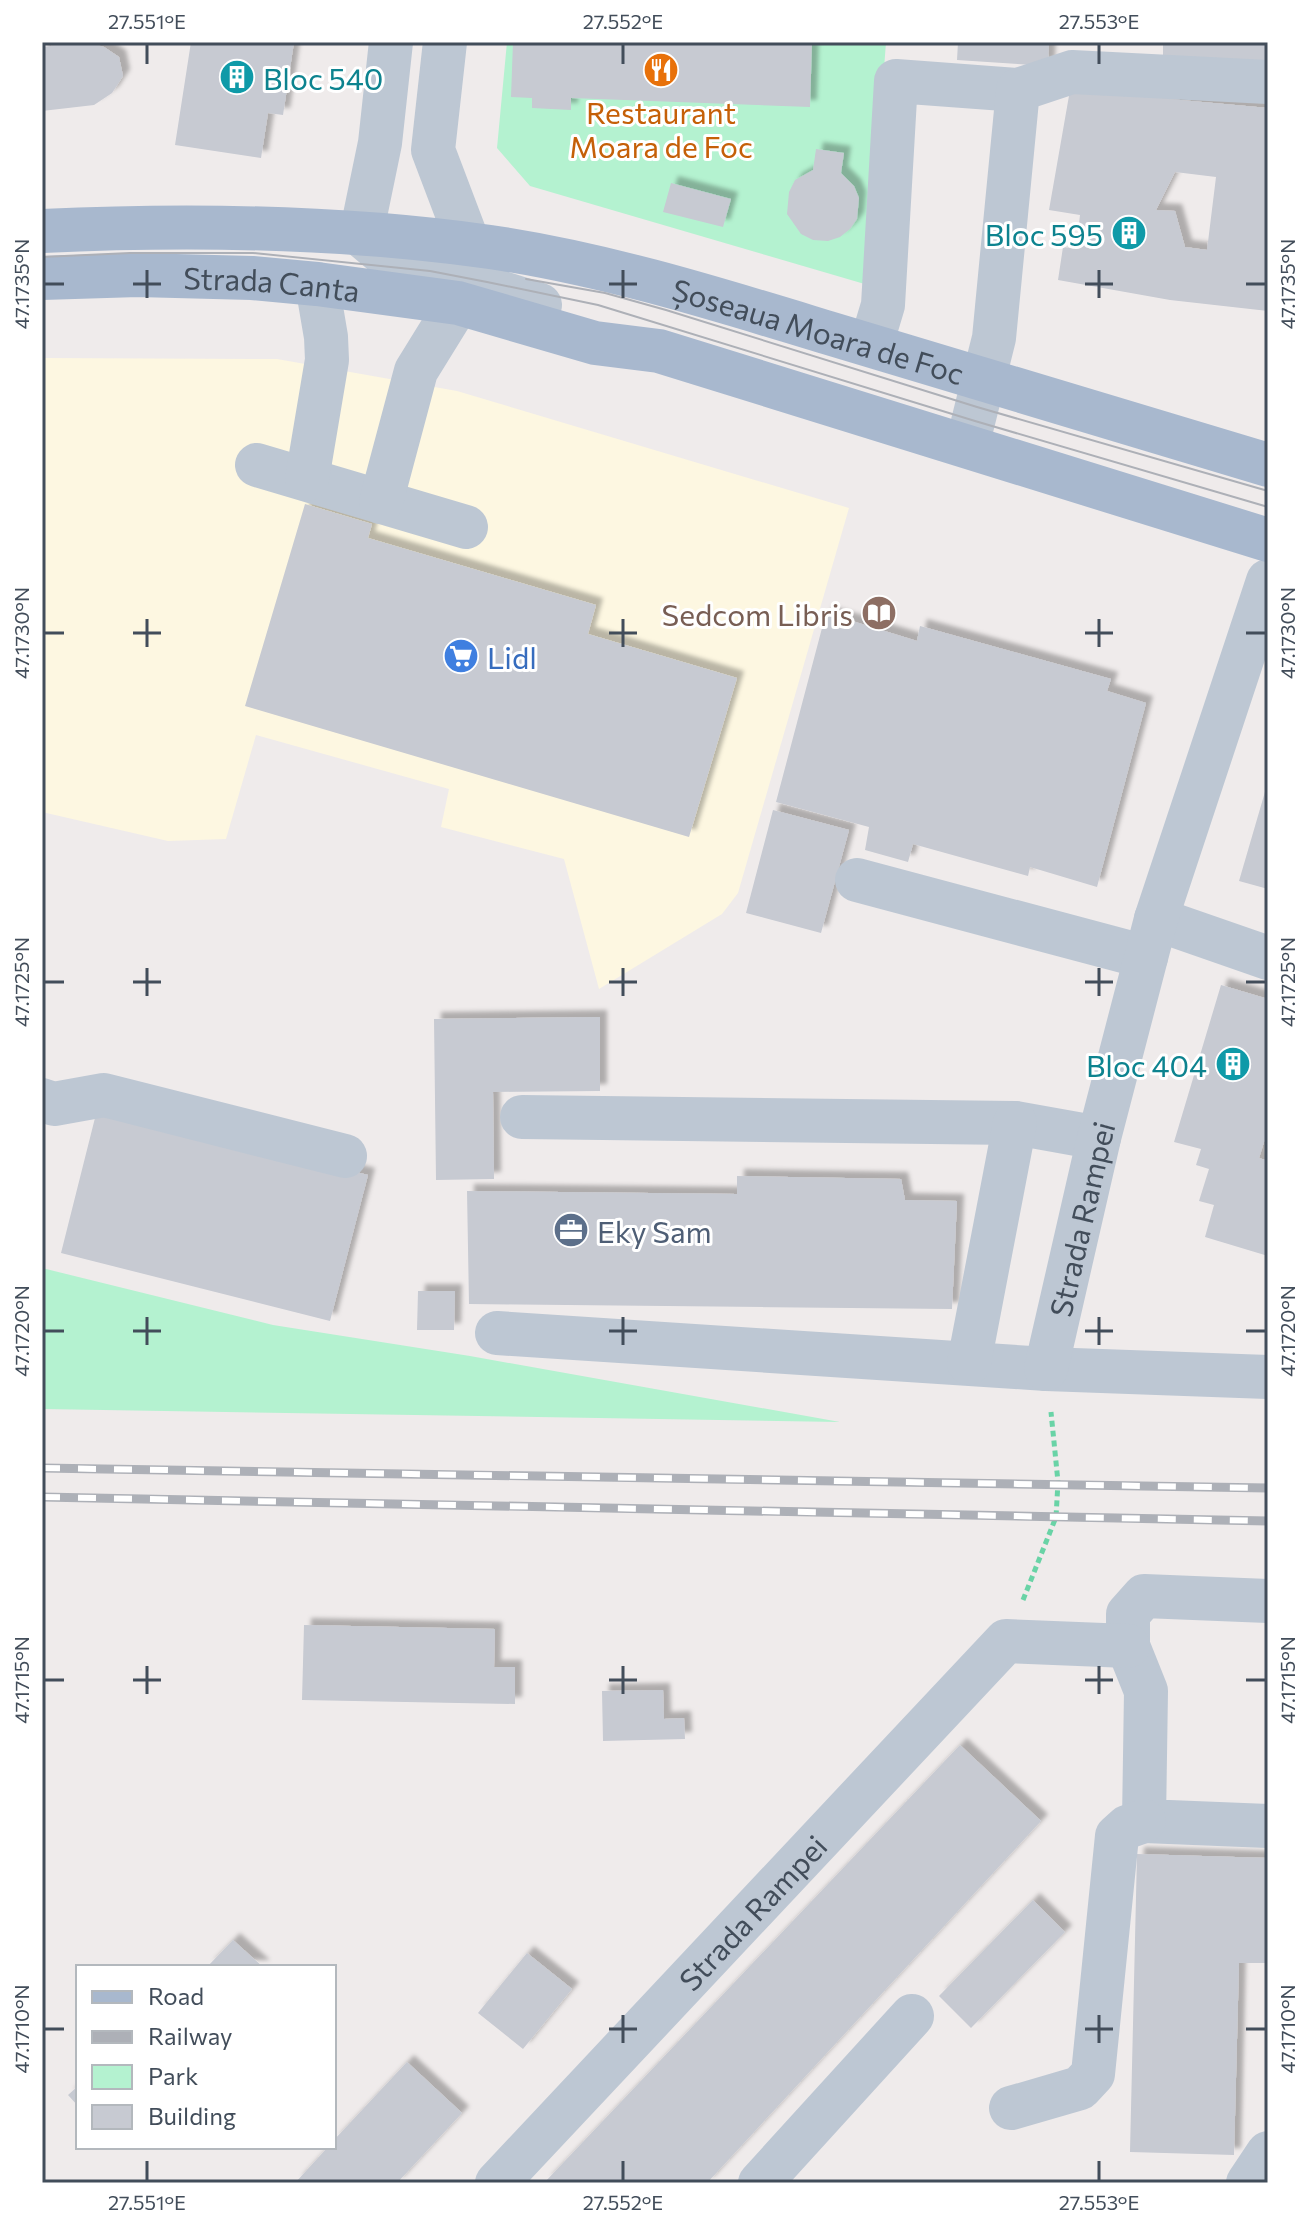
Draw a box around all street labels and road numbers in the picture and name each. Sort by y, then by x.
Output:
street label: Strada Canta [183,258,362,308]
street label: Șoseaua Moara de Foc [668,269,969,391]
street label: Strada Rampei [1040,1117,1121,1320]
street label: Strada Rampei [670,1827,833,1997]

